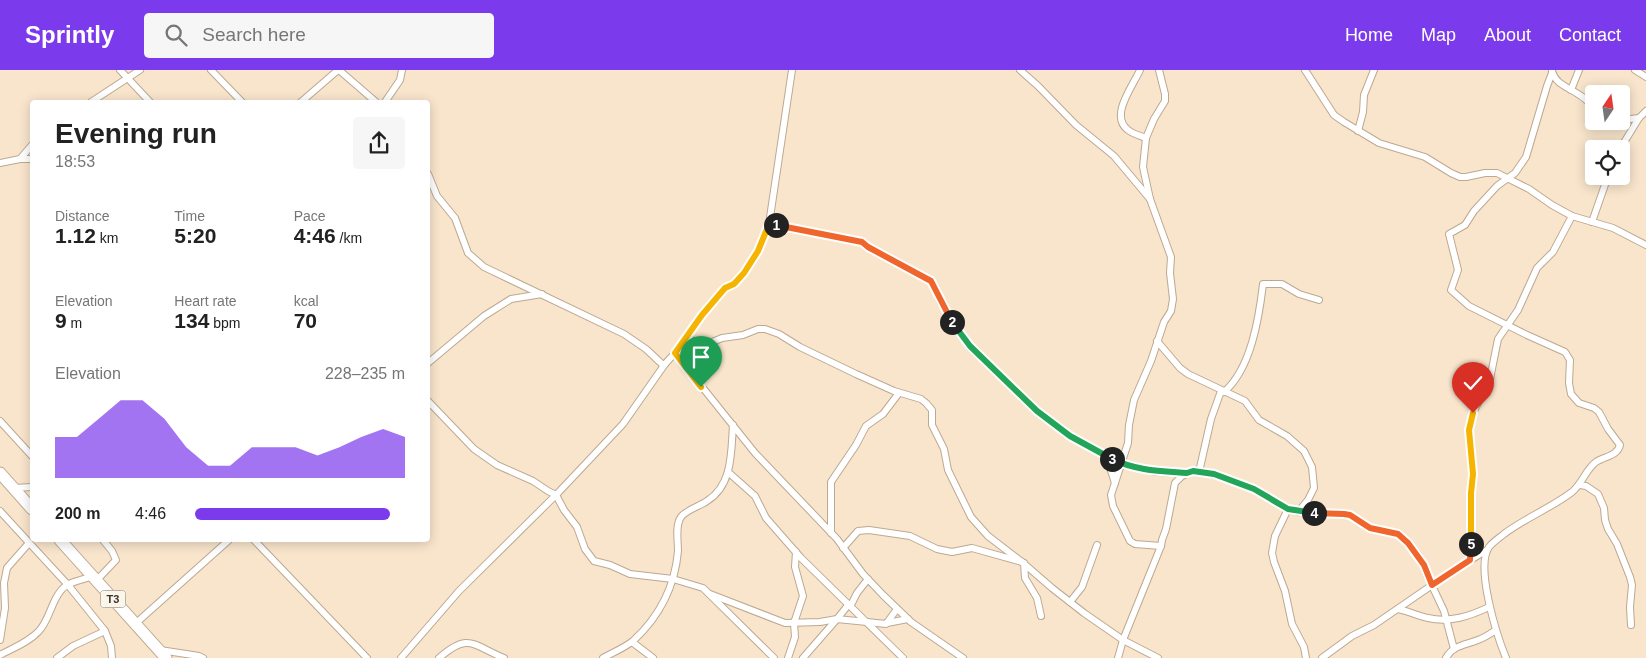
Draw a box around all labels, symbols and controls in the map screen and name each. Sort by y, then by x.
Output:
search box [144,13,494,58]
text: Sprintly [25,21,114,48]
icon: search [162,21,190,49]
text: Search here [202,24,306,45]
text: Home [1345,25,1393,45]
text: Map [1421,25,1456,45]
text: About [1484,25,1531,45]
text: Contact [1559,25,1621,45]
north arrow [1585,85,1630,130]
map controls [1585,85,1630,185]
button: share [353,117,405,169]
text: Evening run [55,118,217,149]
button: locate [1585,140,1630,185]
text: 18:53 [55,153,95,170]
text: Distance [55,208,109,224]
text: Time [174,208,205,224]
text: Pace [294,208,326,224]
pin: 1 [764,212,788,238]
text: 1 [773,217,780,233]
text: 1.12 [55,224,96,247]
text: 5:20 [174,224,216,247]
text: 4:46 [294,224,336,247]
text: km [96,230,118,246]
text: /km [336,230,362,246]
text: Elevation [55,293,113,309]
text: Heart rate [174,293,237,309]
text: kcal [294,293,319,309]
text: 9 [55,309,67,332]
text: 134 [174,309,209,332]
text: 70 [294,309,317,332]
pin: 2 [940,310,964,334]
text: 2 [949,314,956,330]
text: m [67,315,82,331]
text: bpm [209,315,241,331]
pin [680,336,722,387]
icon: arrive [687,343,715,371]
pin [1452,362,1494,413]
text: Elevation [55,365,121,382]
text: 228–235 m [325,365,405,382]
icon: check [1459,369,1487,397]
pin: 3 [1100,446,1124,472]
text: 3 [1109,451,1116,467]
pin: 4 [1302,500,1326,526]
text: 200 m [55,505,100,522]
text: 4:46 [135,505,166,522]
text: 4 [1311,505,1318,521]
pin: 5 [1458,532,1484,556]
text: 5 [1468,536,1475,552]
road number: T3 [100,590,126,608]

